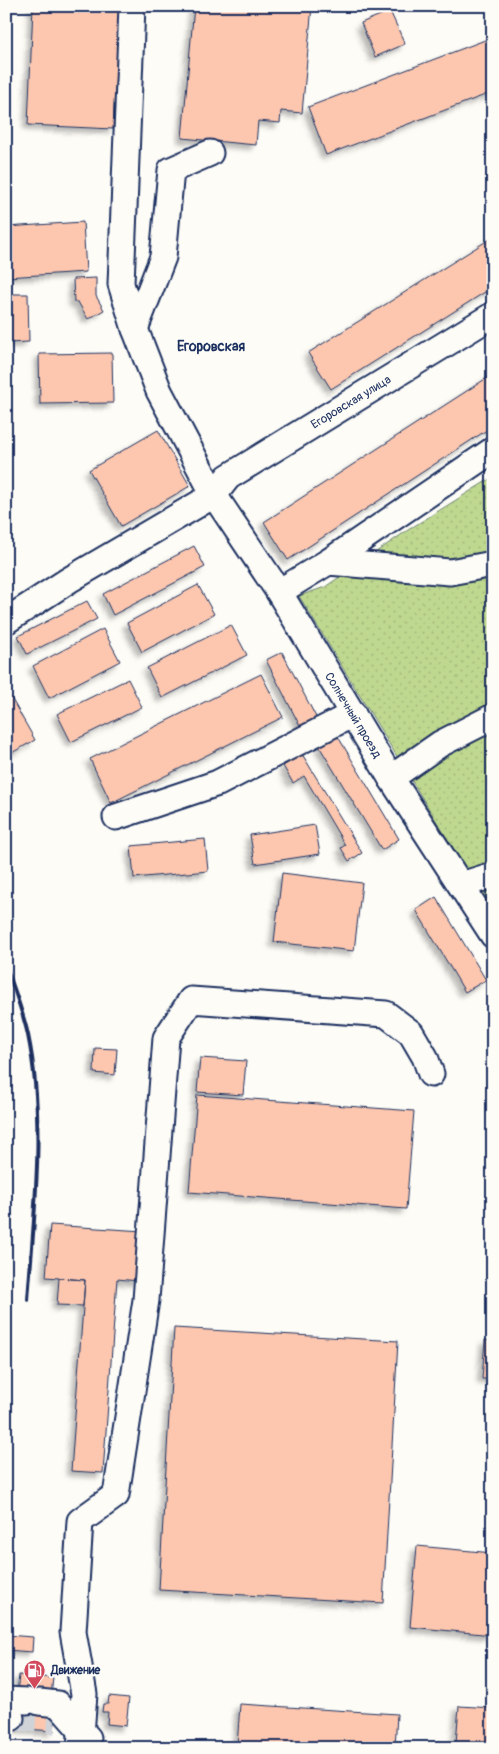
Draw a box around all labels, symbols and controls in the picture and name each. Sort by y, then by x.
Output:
district label: Егоровская [177,338,245,355]
street label: Егоровская улица [308,372,394,432]
street label: Солнечный проезд [321,670,385,762]
fuel station icon: Движение [23,1658,47,1689]
place label: Движение [50,1663,101,1678]

